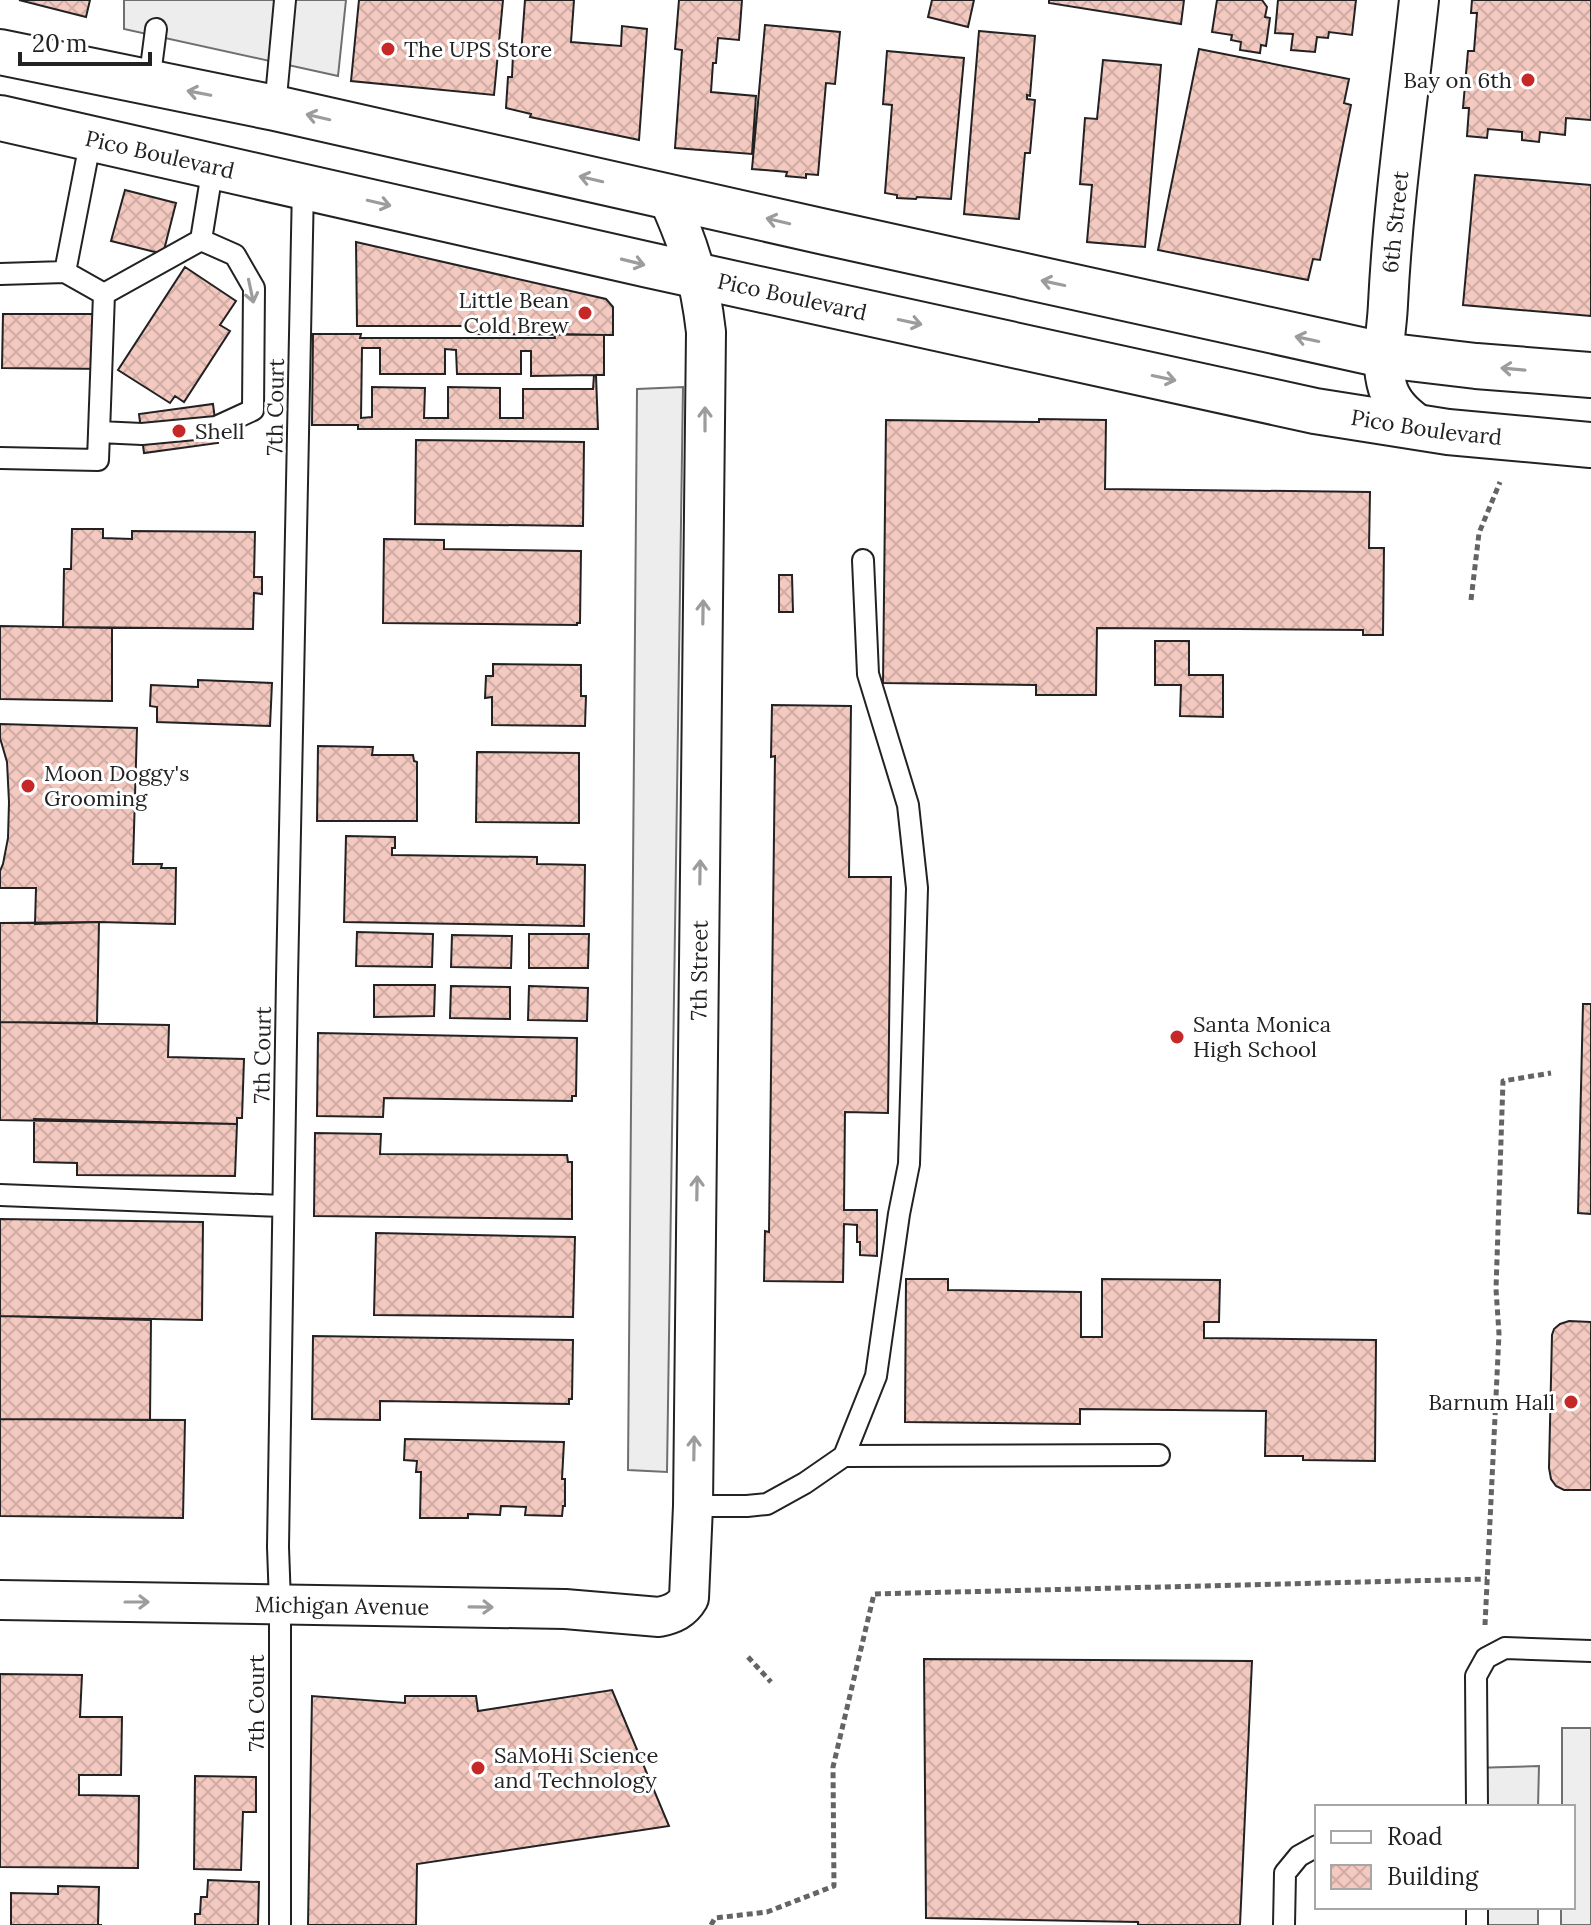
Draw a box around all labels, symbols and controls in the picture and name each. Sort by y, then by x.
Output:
scale bar [20,16,150,66]
text: 20 m [32,28,88,59]
place label: The UPS Store [404,35,552,63]
marker: The UPS Store [379,40,397,58]
place label: Bay on 6th [1403,66,1512,94]
marker: Bay on 6th [1519,71,1537,89]
one-way arrow [187,85,212,100]
one-way arrow [305,109,331,124]
street label: Pico Boulevard [83,124,237,185]
street label: 6th Street [1376,169,1414,274]
one-way arrow [578,171,604,186]
one-way arrow [366,196,392,211]
one-way arrow [765,213,791,228]
one-way arrow [619,255,645,270]
street label: Pico Boulevard [715,266,869,326]
one-way arrow [1041,275,1067,290]
one-way arrow [244,278,259,304]
place label: Little Bean Cold Brew [459,286,569,339]
marker: Little Bean Cold Brew [576,304,594,322]
one-way arrow [897,315,923,330]
one-way arrow [1295,331,1320,346]
street label: 7th Court [260,358,290,456]
one-way arrow [1500,361,1527,376]
one-way arrow [1151,371,1177,386]
street label: Pico Boulevard [1349,403,1503,451]
one-way arrow [698,406,713,433]
place label: Shell [195,417,245,445]
marker: Shell [170,422,188,440]
one-way arrow [696,599,711,626]
place label: Moon Doggy's Grooming [44,759,189,812]
marker: Moon Doggy's Grooming [19,777,37,795]
one-way arrow [693,859,708,886]
street label: 7th Street [684,920,713,1020]
street label: 7th Court [247,1006,277,1104]
place label: Santa Monica High School [1193,1010,1331,1063]
marker: Santa Monica High School [1168,1028,1186,1046]
one-way arrow [689,1175,705,1202]
place label: Barnum Hall [1428,1388,1555,1416]
marker: Barnum Hall [1562,1393,1580,1411]
one-way arrow [686,1435,702,1462]
street label: Michigan Avenue [254,1590,430,1621]
one-way arrow [123,1595,150,1610]
one-way arrow [467,1600,494,1615]
street label: 7th Court [242,1654,270,1752]
place label: SaMoHi Science and Technology [494,1741,658,1794]
marker: SaMoHi Science and Technology [469,1759,487,1777]
legend [1315,1805,1575,1909]
text: Road [1387,1821,1443,1852]
text: Building [1387,1861,1479,1892]

